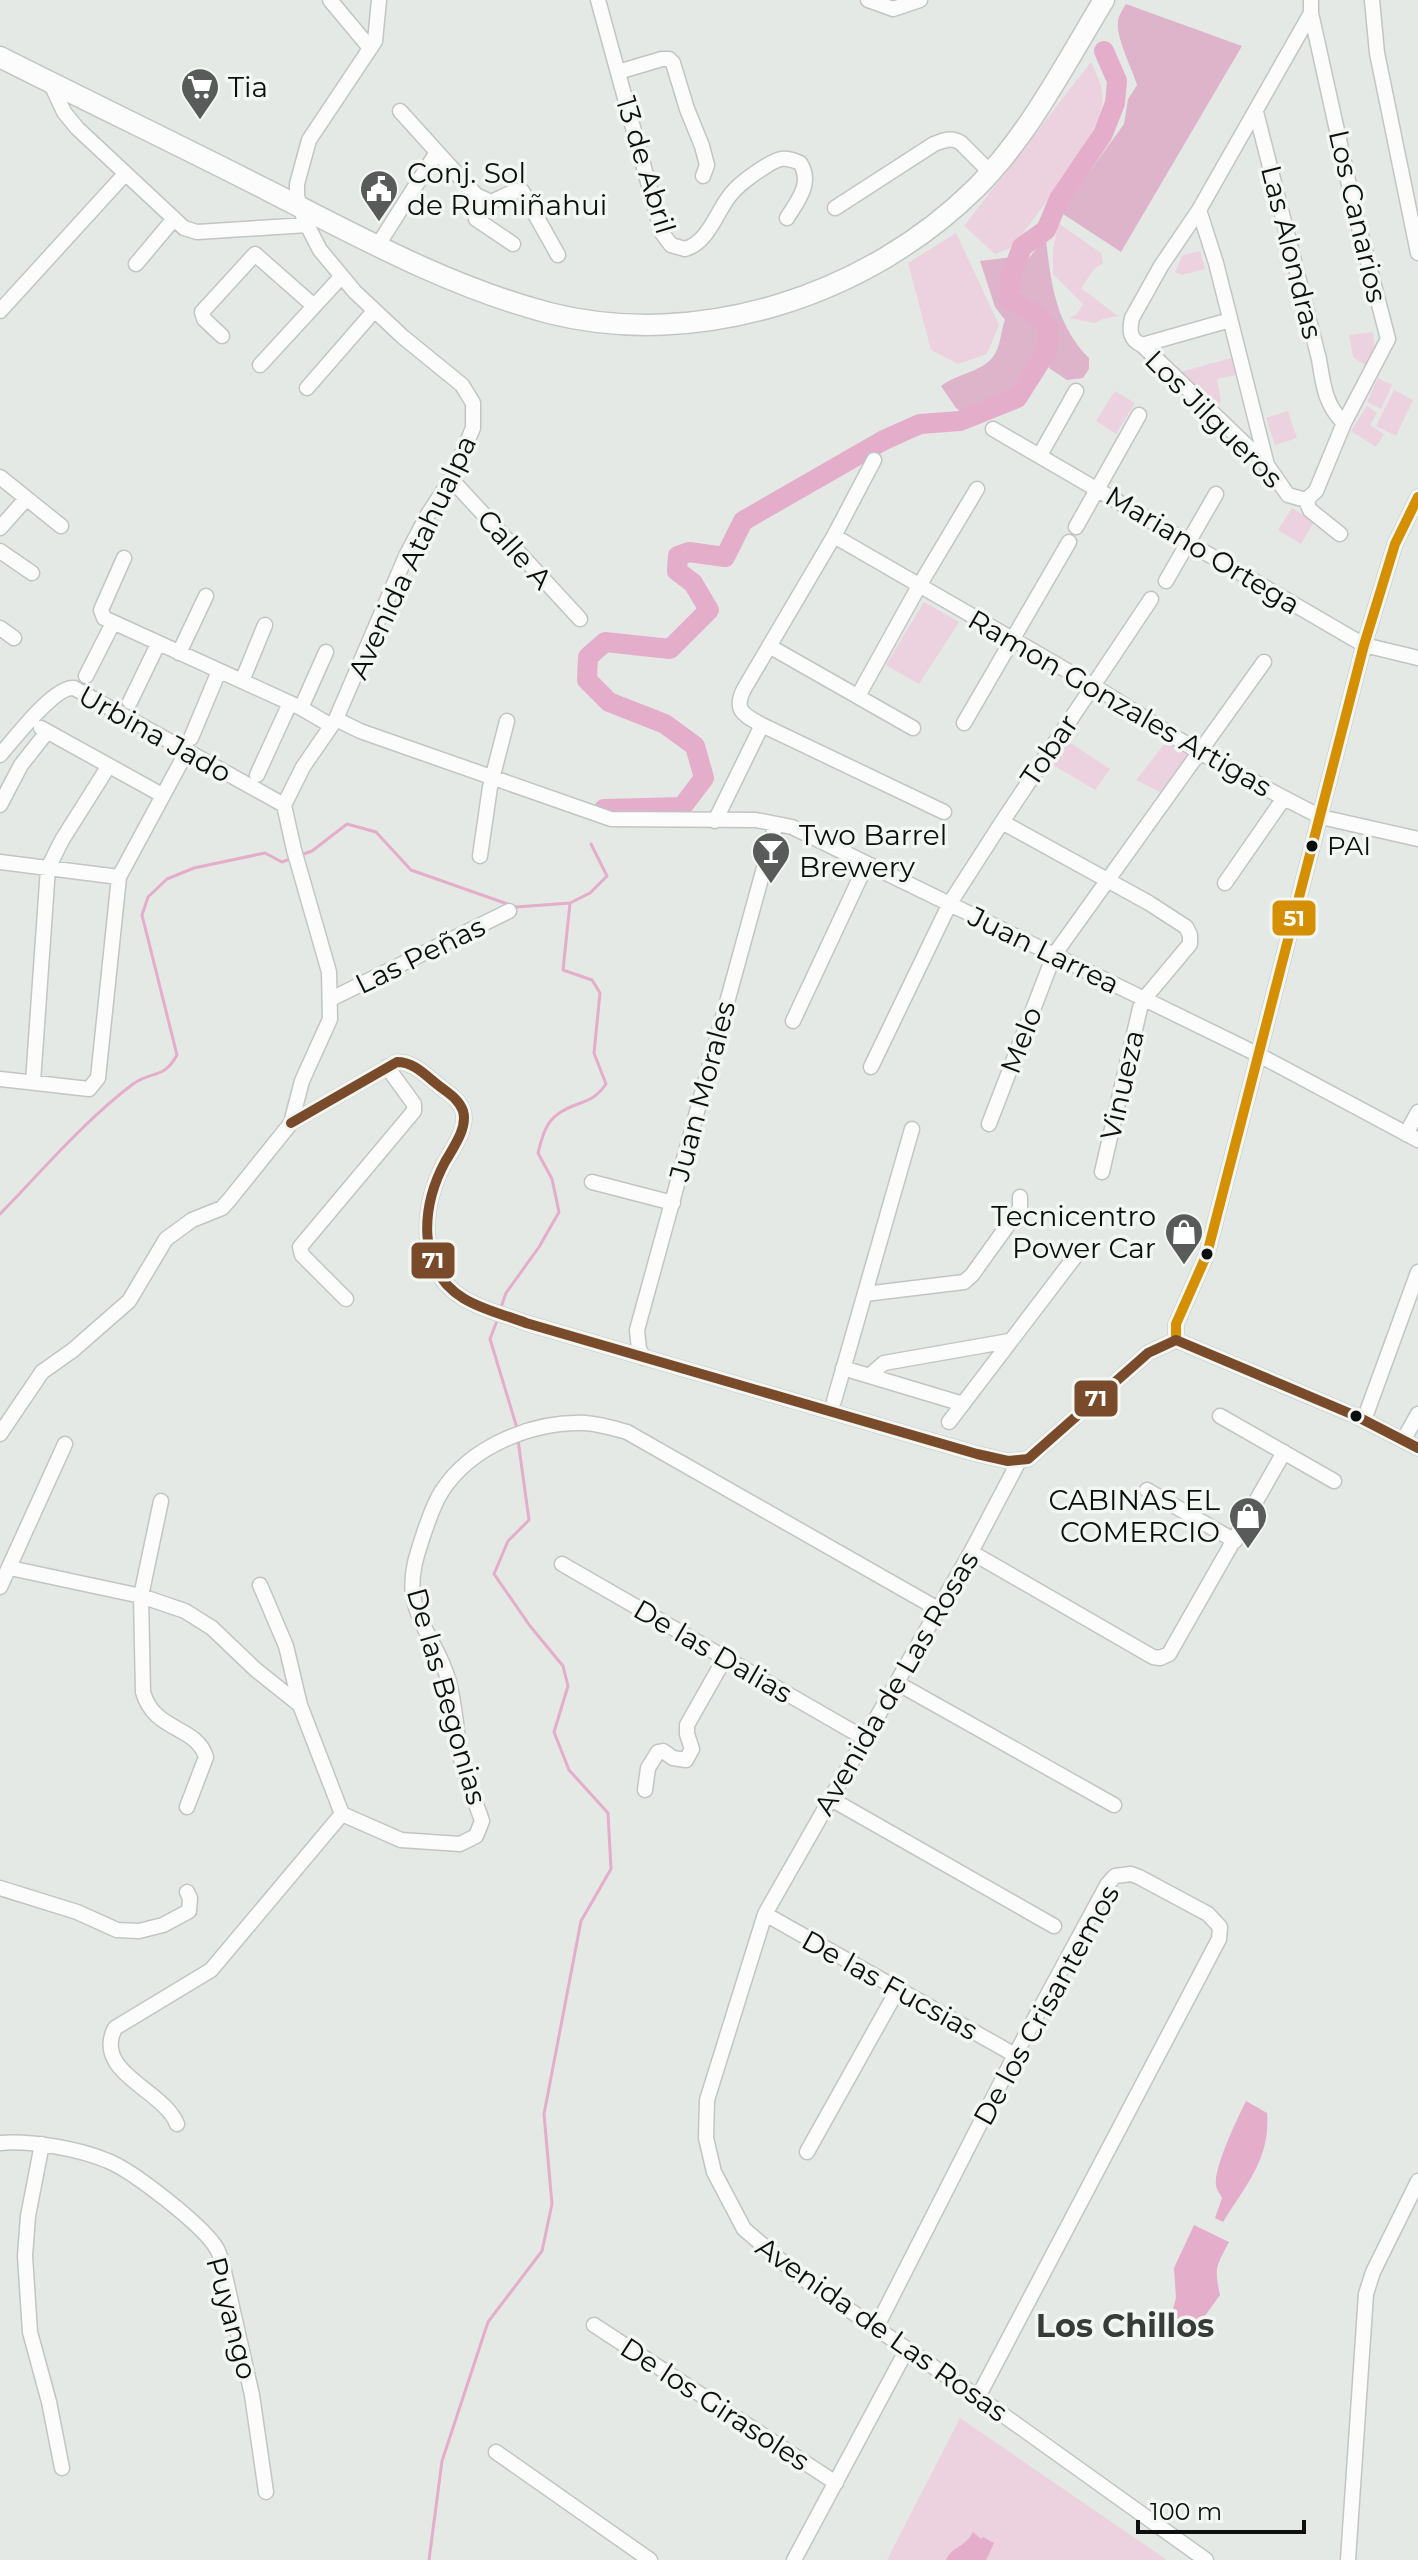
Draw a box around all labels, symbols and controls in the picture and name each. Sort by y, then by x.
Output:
supermarket icon: Tia [179,66,221,121]
place label: Tia [228,70,268,104]
street label: 13 de Abril [609,92,683,238]
street label: Los Canarios [1322,126,1394,306]
place label: Conj. Sol de Rumiñahui [407,156,607,222]
street label: Las Alondras [1254,162,1330,342]
public building icon: Conj. Sol de Rumiñahui [358,168,400,223]
street label: Los Jilgueros [1138,343,1290,495]
street label: Avenida Atahualpa [341,430,483,684]
street label: Mariano Ortega [1100,479,1306,621]
street label: Calle A [470,502,560,597]
street label: Ramon Gonzales Artigas [962,602,1278,804]
street label: Urbina Jado [73,678,237,790]
street label: Tobar [1013,708,1085,792]
place label: Two Barrel Brewery [799,818,947,884]
bar icon: Two Barrel Brewery [750,830,792,885]
place label: PAI [1327,830,1371,862]
marker: PAI [1304,838,1320,854]
street label: Juan Larrea [962,898,1125,1001]
line badge: 51 [1271,899,1317,937]
text: 51 [1283,905,1305,932]
street label: Las Peñas [350,909,490,1001]
street label: Juan Morales [661,997,742,1186]
street label: Melo [993,1002,1049,1078]
street label: Vinueza [1093,1027,1151,1143]
place label: Tecnicentro Power Car [991,1199,1156,1265]
shop icon: Tecnicentro Power Car [1163,1211,1205,1266]
line badge: 71 [410,1241,456,1280]
unlabelled marker [1199,1246,1215,1262]
text: 71 [422,1247,444,1274]
line badge: 71 [1073,1379,1119,1418]
text: 71 [1085,1385,1107,1412]
unlabelled marker [1348,1408,1364,1424]
place label: CABINAS EL COMERCIO [1048,1483,1221,1549]
shop icon: CABINAS EL COMERCIO [1227,1495,1269,1550]
street label: Avenida de Las Rosas [806,1545,986,1821]
street label: De las Begonias [400,1584,494,1808]
street label: De las Dalias [628,1592,798,1710]
street label: De los Crisantemos [966,1879,1126,2131]
street label: De las Fucsias [796,1923,984,2047]
street label: Avenida de Las Rosas [750,2229,1014,2429]
street label: Puyango [199,2253,265,2383]
district label: Los Chillos [1036,2306,1214,2345]
street label: De los Girasoles [614,2330,816,2478]
scale bar [1138,2484,1304,2534]
text: 100 m [1150,2497,1222,2526]

